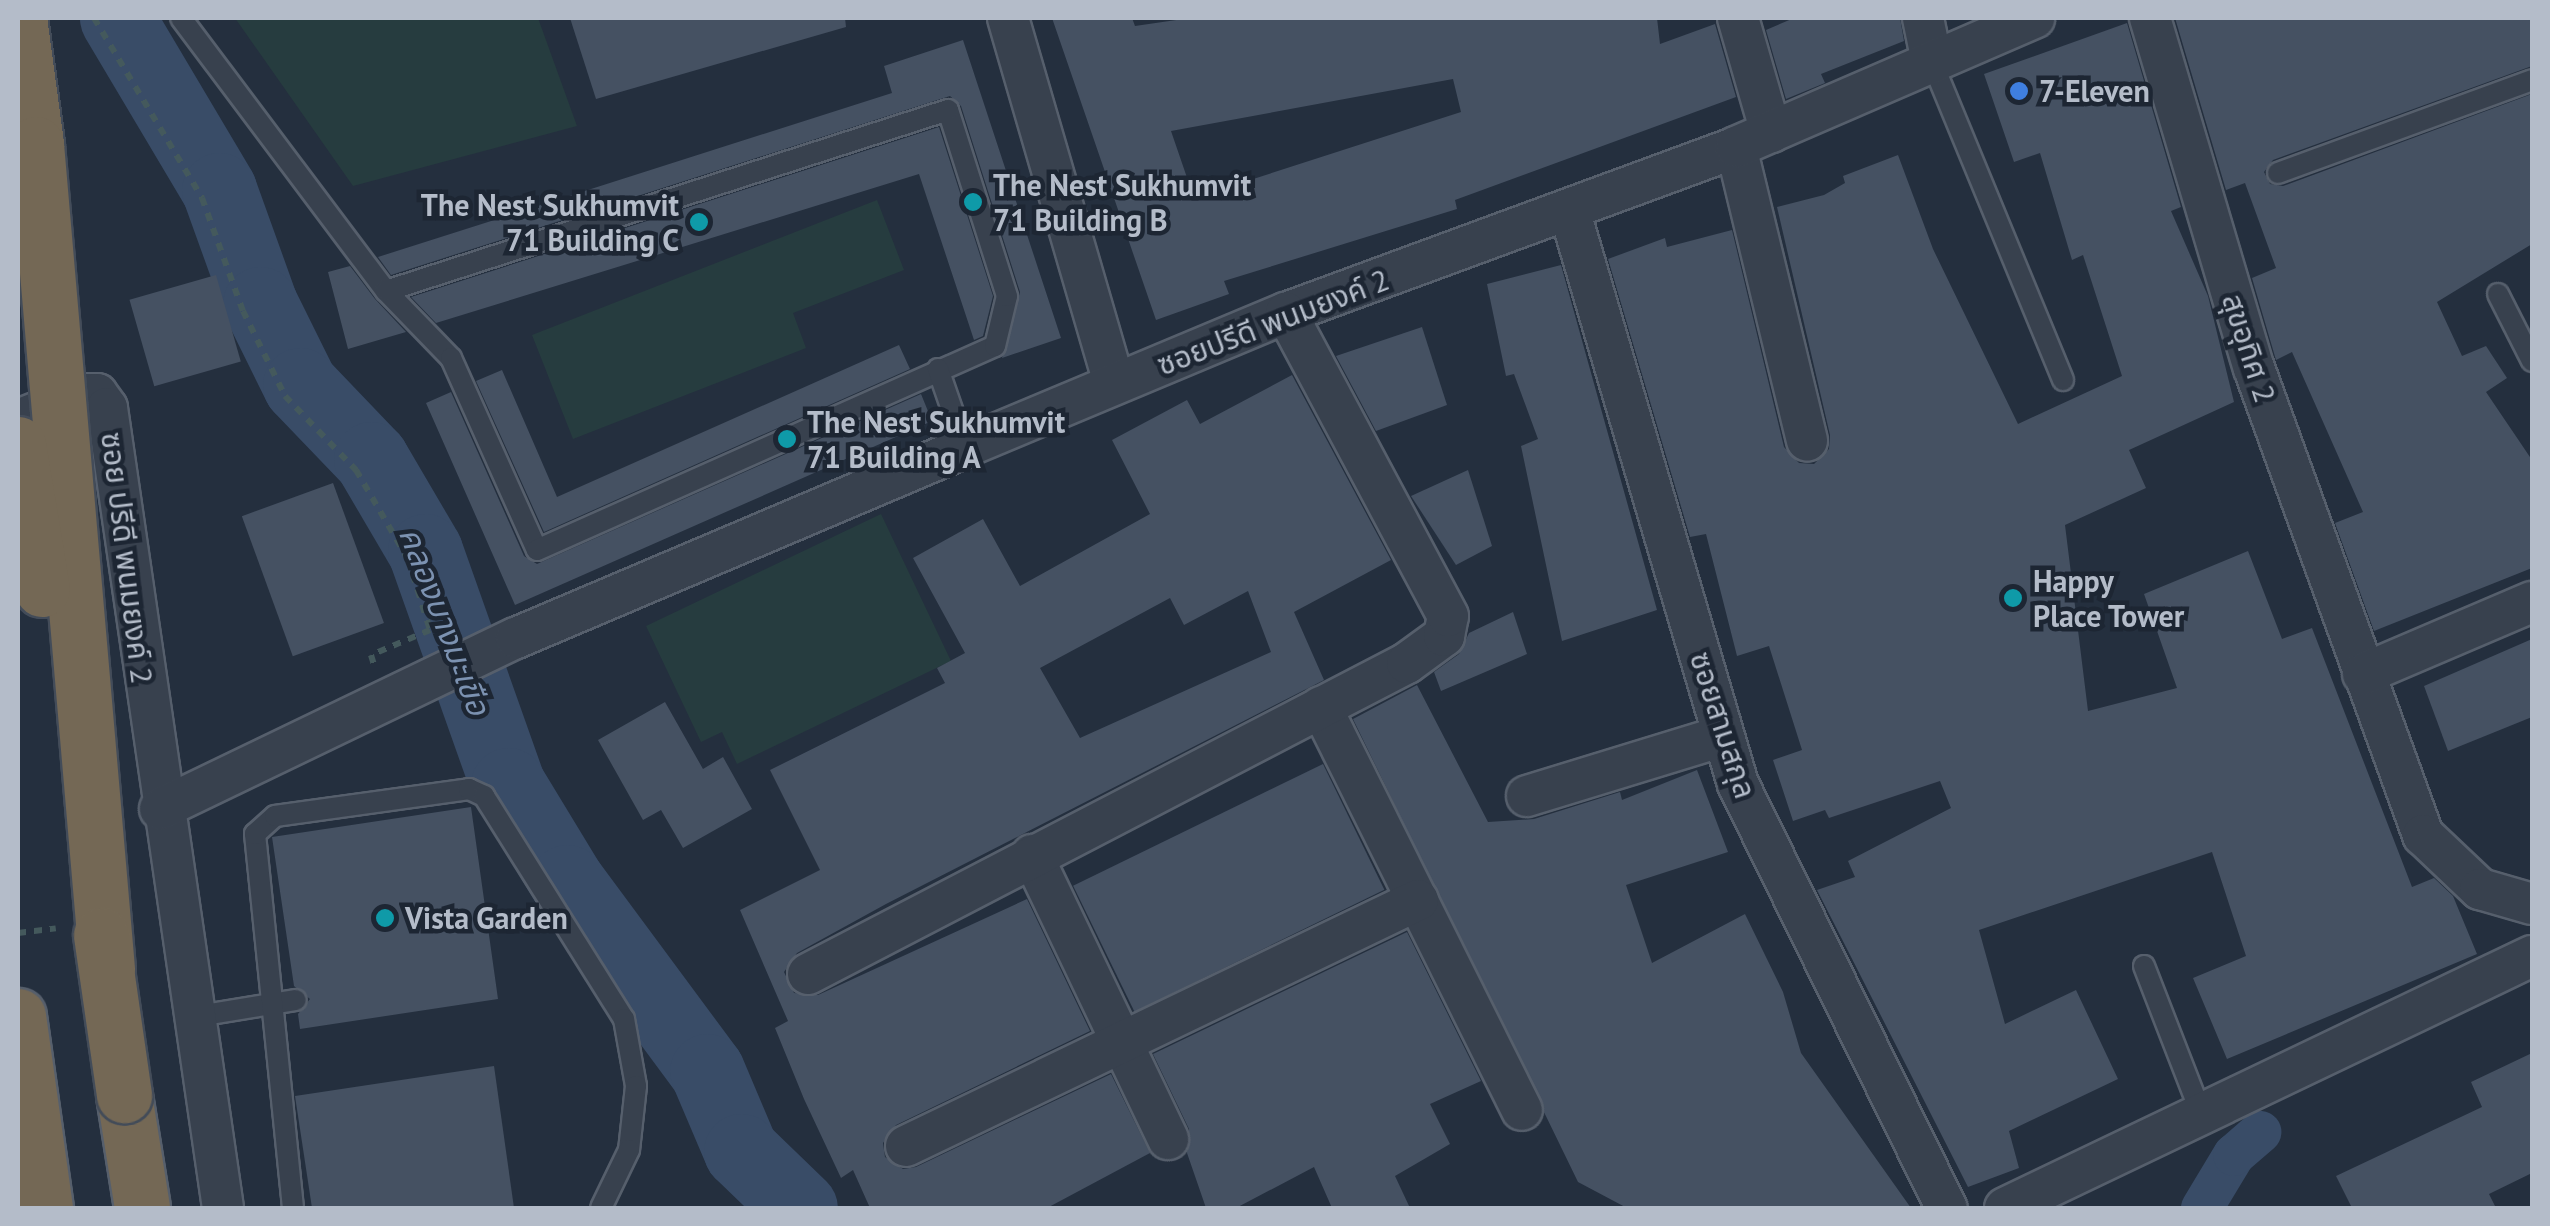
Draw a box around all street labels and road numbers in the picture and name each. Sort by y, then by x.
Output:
street label: ซอยปรีดี พนมยงค์ 2 [1152,261,1394,383]
street label: สุขอุทิศ 2 [2215,289,2283,407]
street label: ซอย ปรีดี พนมยงค์ 2 [94,430,160,686]
street label: ซอยสามสกุล [1682,647,1764,803]

